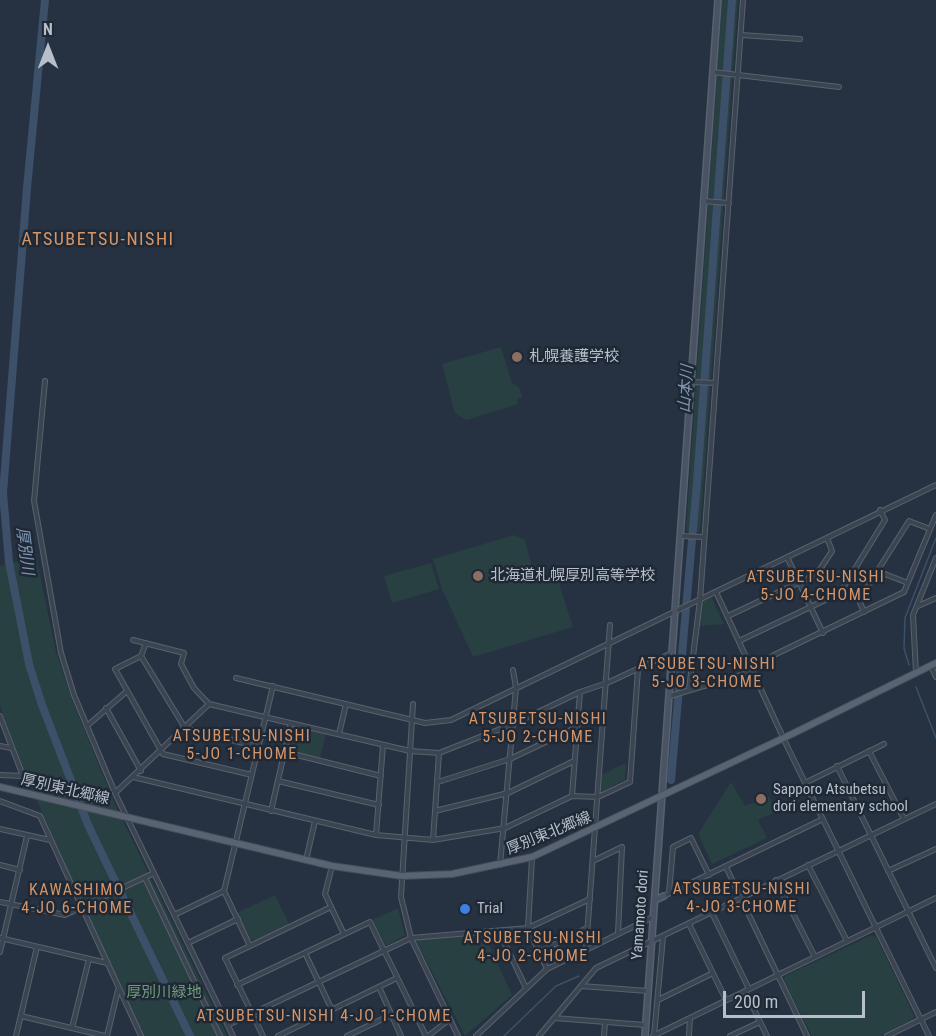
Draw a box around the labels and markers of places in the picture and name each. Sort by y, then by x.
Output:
place label: 札幌養護学校 [529,348,619,366]
marker: 札幌養護学校 [510,350,524,364]
place label: 北海道札幌厚別高等学校 [490,567,655,585]
marker: 北海道札幌厚別高等学校 [471,569,485,583]
place label: Sapporo Atsubetsu dori elementary school [773,781,908,816]
marker: Sapporo Atsubetsu dori elementary school [754,792,768,806]
place label: Trial [477,900,503,918]
marker: Trial [458,902,472,916]

